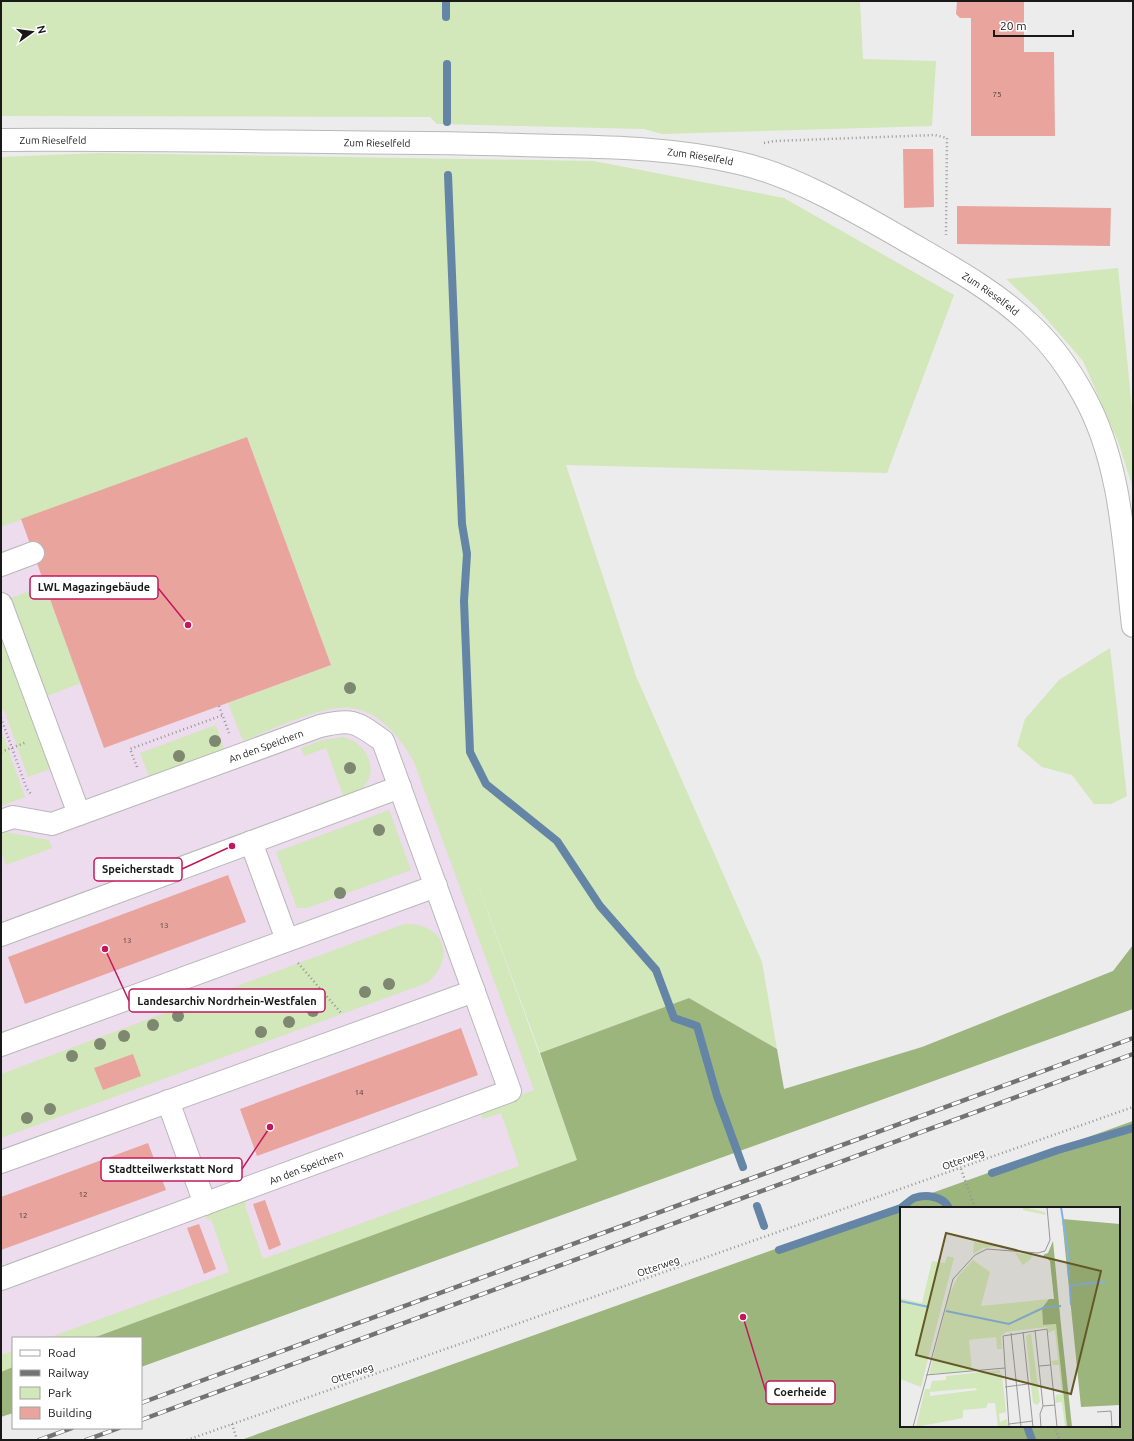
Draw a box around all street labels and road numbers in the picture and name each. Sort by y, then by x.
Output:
street label: Zum Rieselfeld [20,135,87,146]
street label: Zum Rieselfeld [344,137,411,149]
street label: Zum Rieselfeld [667,146,735,168]
street label: Zum Rieselfeld [960,270,1021,318]
street label: An den Speichern [227,728,305,765]
street label: Otterweg [941,1147,986,1172]
street label: An den Speichern [268,1148,345,1187]
street label: Otterweg [636,1254,681,1279]
street label: Otterweg [330,1361,375,1386]

